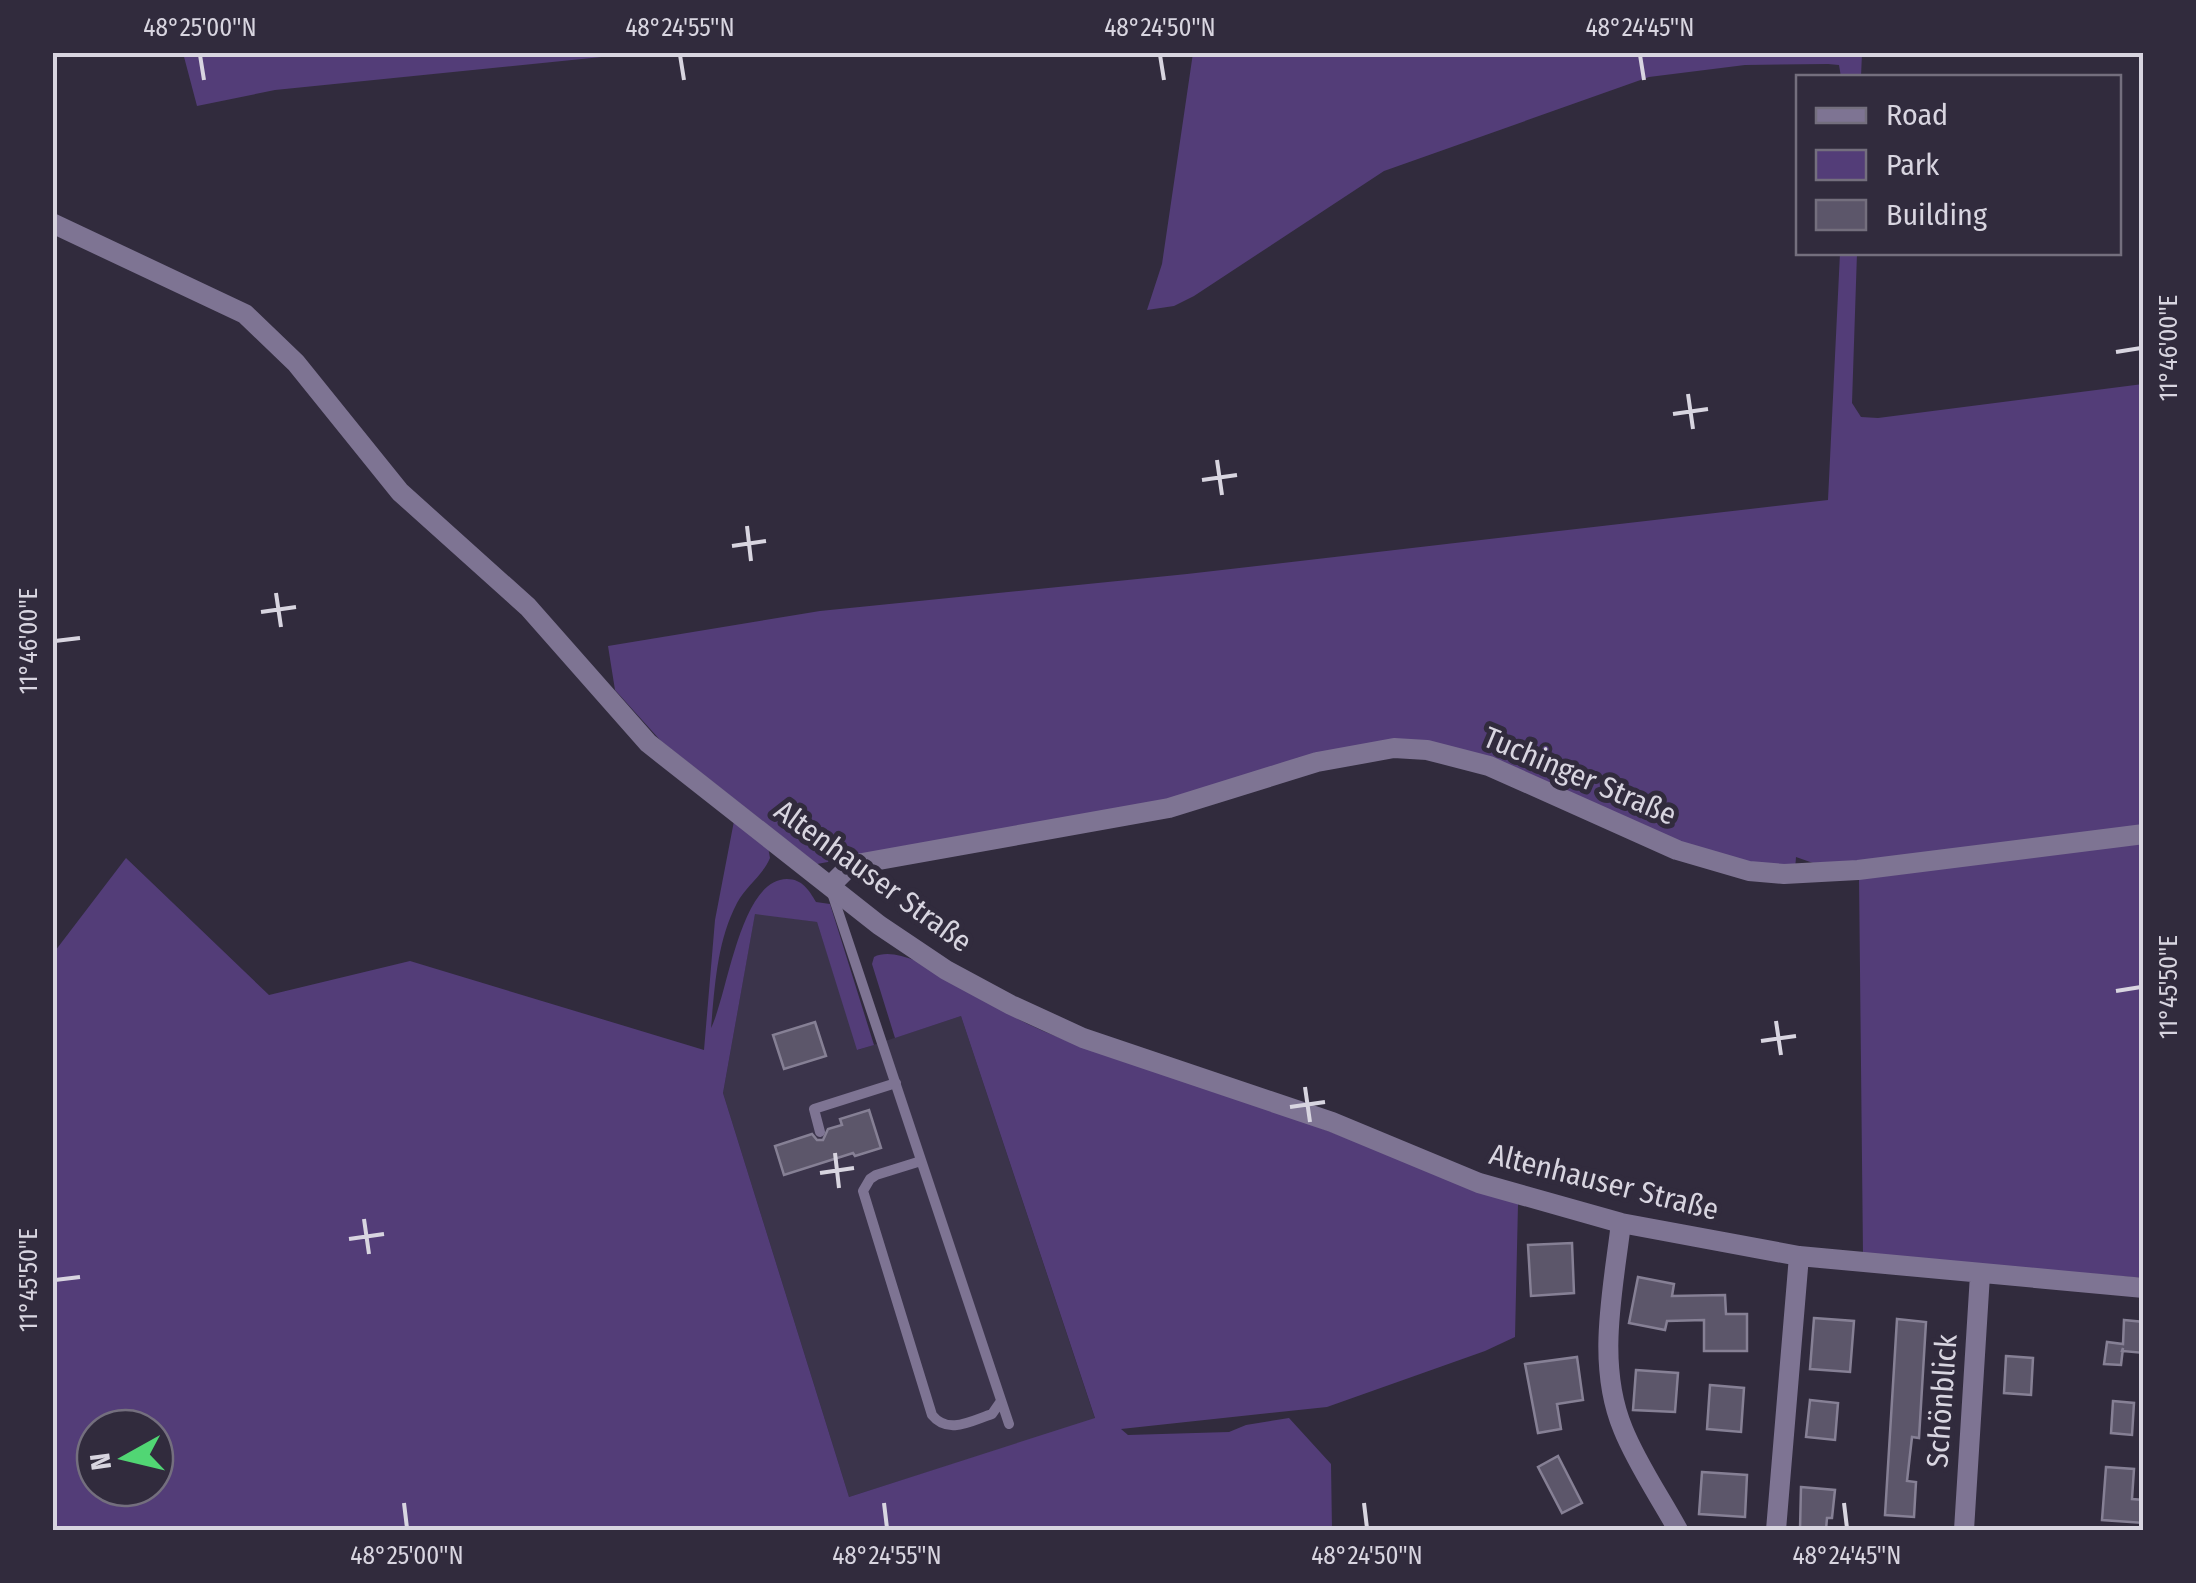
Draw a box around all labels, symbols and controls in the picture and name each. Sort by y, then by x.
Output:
text: 48°25'00"N [143,13,257,43]
text: 48°24'55"N [625,13,735,43]
text: 48°24'50"N [1104,13,1216,43]
text: 48°24'45"N [1586,13,1694,43]
legend [1796,75,2121,255]
text: Road [1886,97,1948,133]
text: Park [1886,147,1939,183]
text: Building [1886,197,1988,233]
text: 11°46'00"E [2154,295,2184,401]
text: 11°46'00"E [14,588,44,694]
street label: Tuchinger Straße [1478,719,1682,833]
street label: Altenhauser Straße [767,792,979,960]
text: 11°45'50"E [2154,935,2184,1039]
street label: Altenhauser Straße [1486,1136,1722,1228]
text: 11°45'50"E [14,1228,44,1332]
street label: Schönblick [1919,1333,1965,1469]
north arrow [75,1408,175,1508]
text: N [83,1451,118,1472]
text: 48°25'00"N [350,1541,464,1571]
text: 48°24'55"N [832,1541,942,1571]
text: 48°24'50"N [1311,1541,1423,1571]
text: 48°24'45"N [1793,1541,1901,1571]

